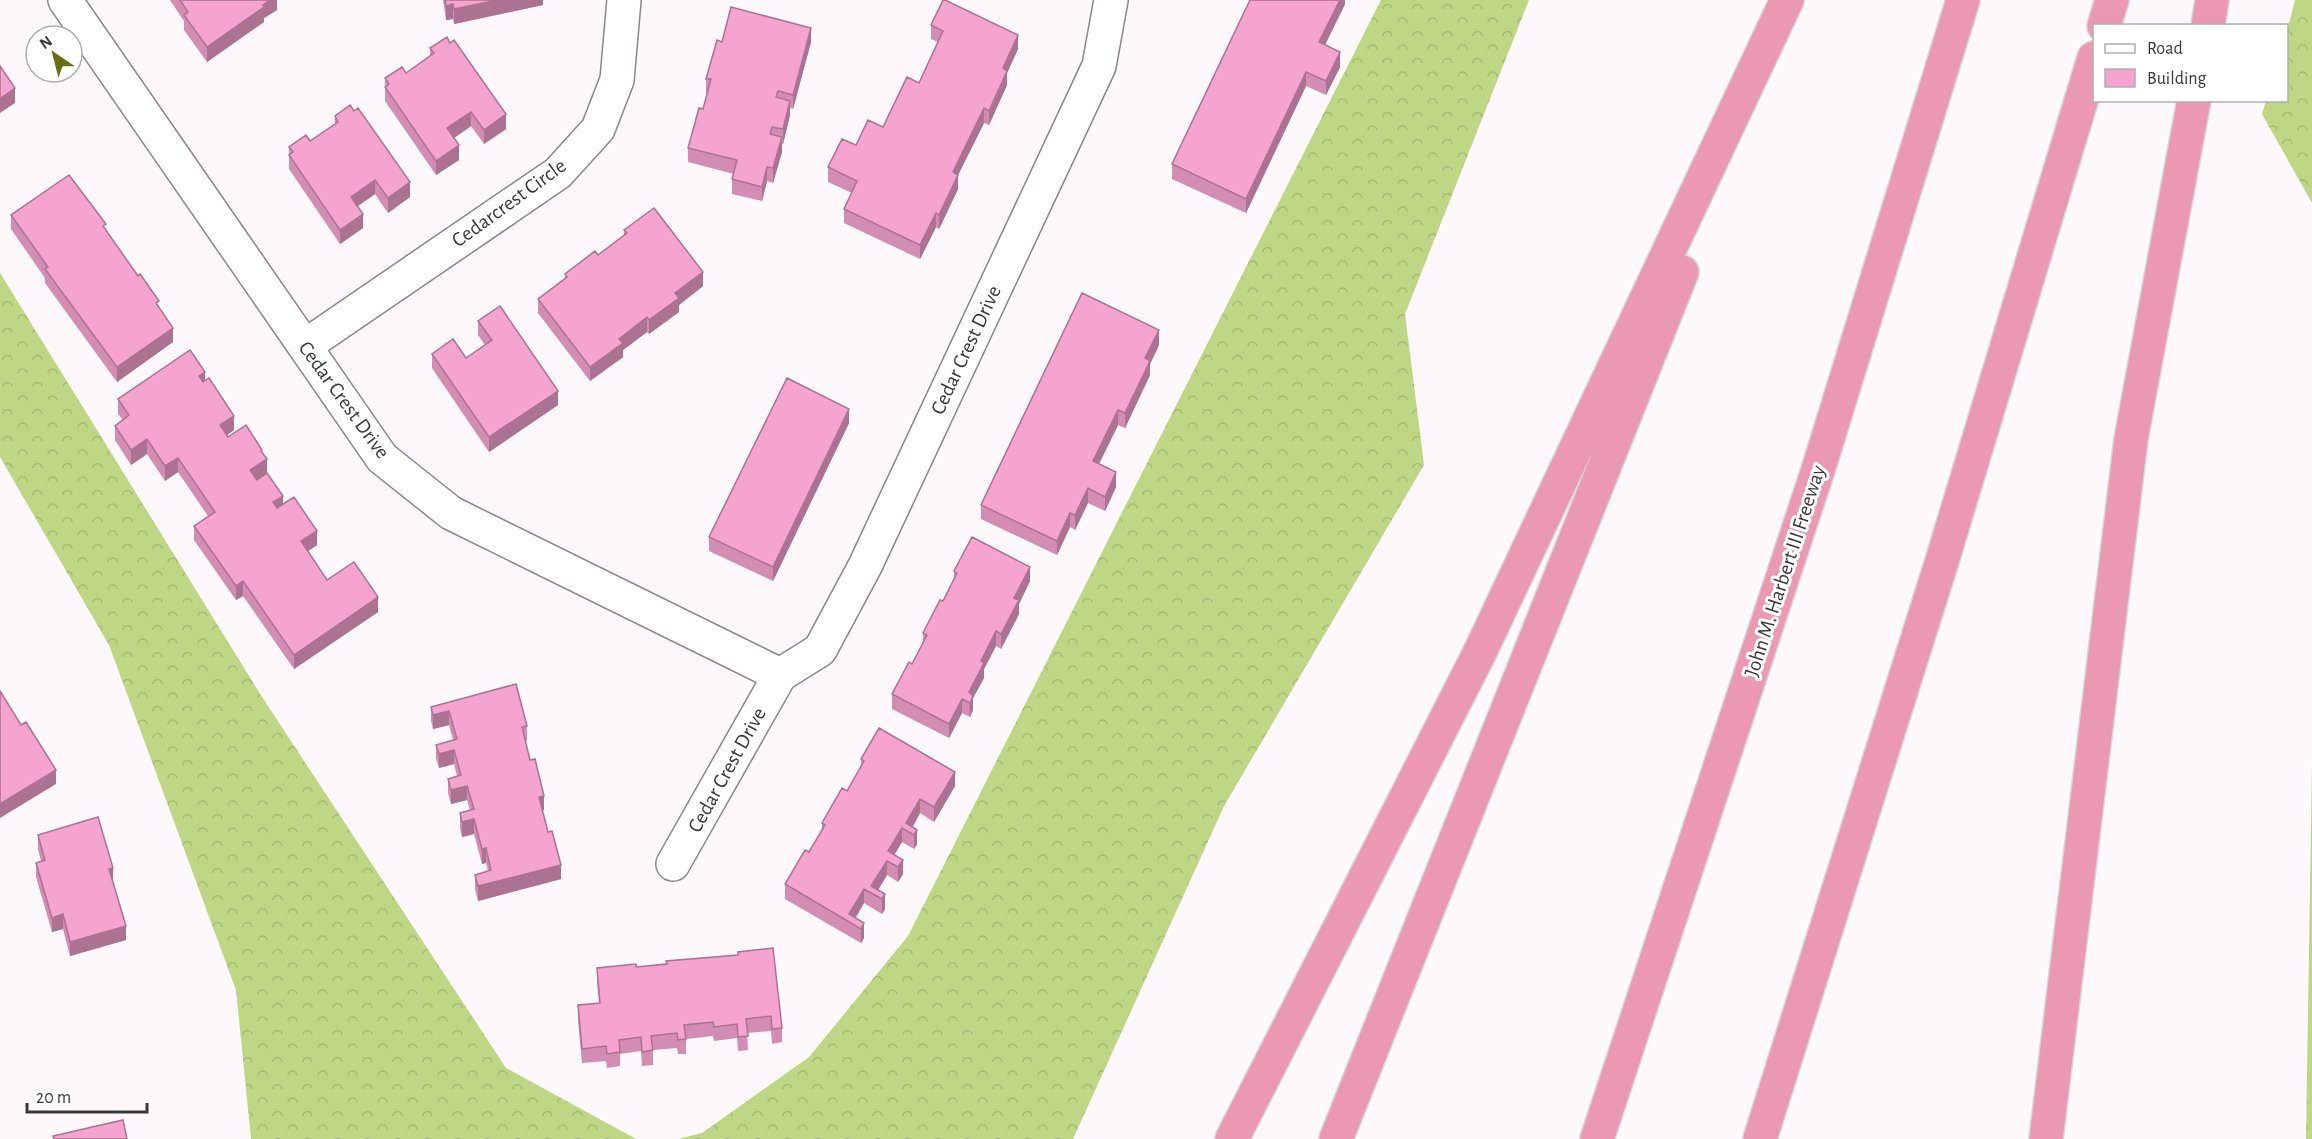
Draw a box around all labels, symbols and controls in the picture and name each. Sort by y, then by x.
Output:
north arrow [24,24,84,84]
legend [2093,24,2288,102]
text: N [37,33,55,52]
text: Road [2147,40,2183,58]
text: Building [2147,70,2207,88]
street label: Cedarcrest Circle [448,155,570,251]
street label: Cedar Crest Drive [927,282,1005,418]
street label: Cedar Crest Drive [295,337,393,463]
street label: John M. Harbert III Freeway [1741,463,1829,679]
street label: Cedar Crest Drive [684,704,770,836]
scale bar [27,1076,147,1114]
text: 20 m [36,1089,71,1107]

